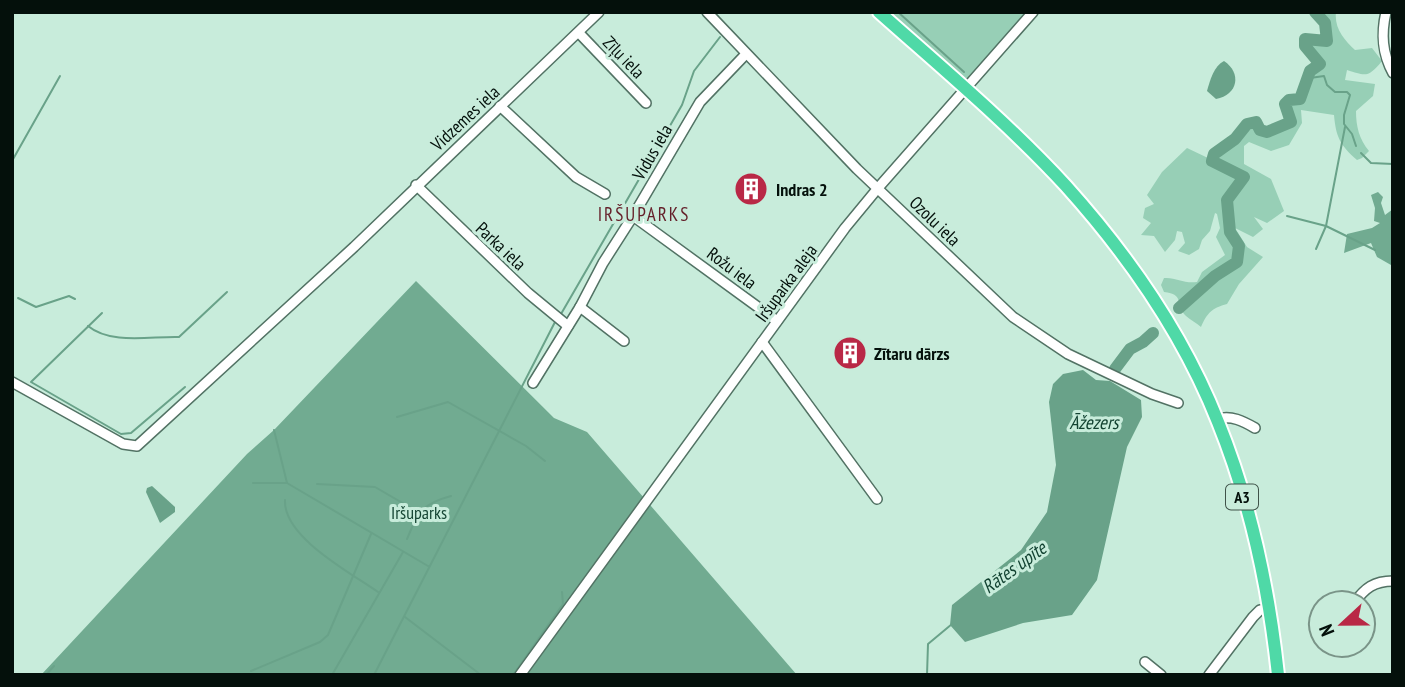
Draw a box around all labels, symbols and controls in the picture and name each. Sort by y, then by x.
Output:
street label: Zīļu iela [598,31,650,83]
street label: Vidzemes iela [425,80,504,156]
street label: Vidus iela [626,120,677,185]
building icon: Indras 2 [732,170,770,208]
place label: Indras 2 [776,178,828,201]
street label: Ozolu iela [905,191,965,251]
district label: IRŠUPARKS [598,202,690,226]
street label: Parka iela [471,217,531,275]
street label: Iršuparka aleja [750,239,822,327]
street label: Rožu iela [703,242,761,294]
building icon: Zītaru dārzs [831,334,869,372]
place label: Zītaru dārzs [874,342,950,365]
water label: Āžezers [1069,410,1120,434]
road number: A3 [1226,484,1258,510]
park label: Iršuparks [391,501,447,524]
water label: Rātes upīte [977,535,1052,598]
north arrow [1307,589,1377,659]
text: N [1313,621,1339,640]

